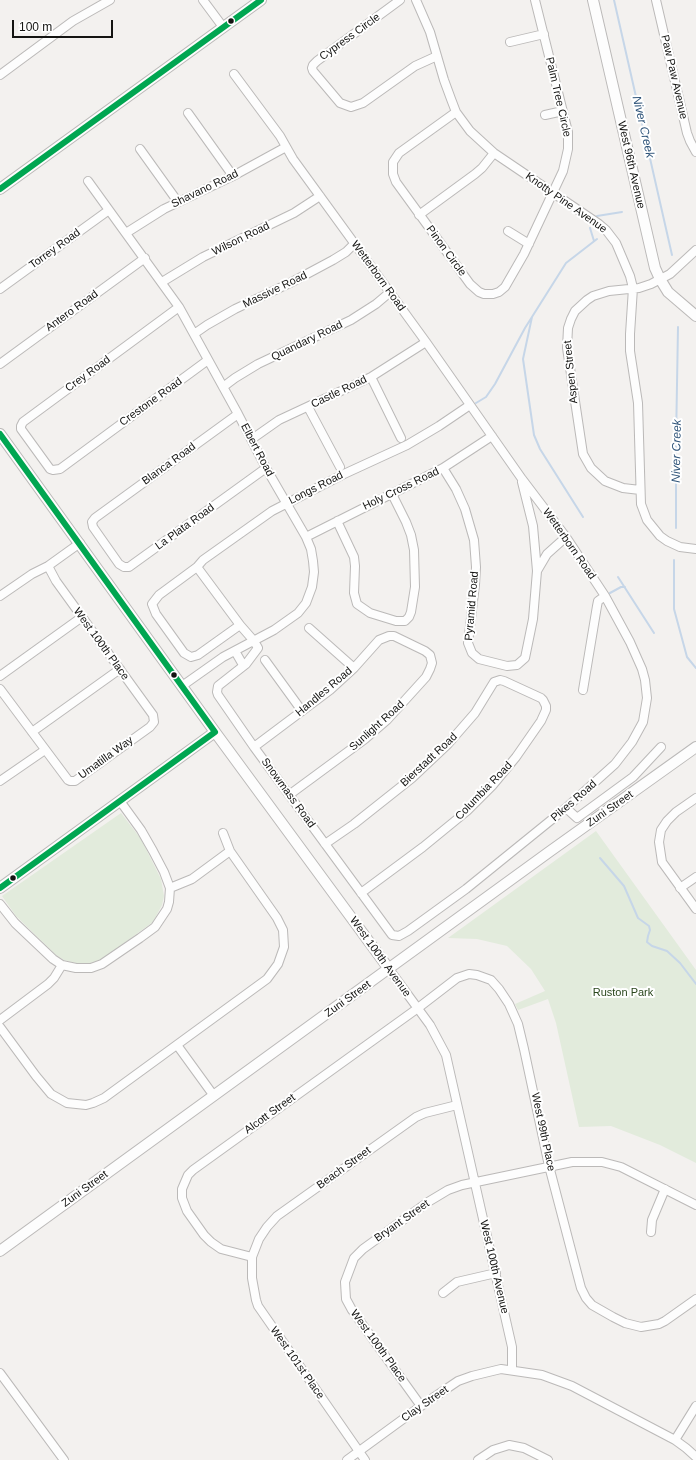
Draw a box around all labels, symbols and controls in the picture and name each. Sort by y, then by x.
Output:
street label: Cypress Circle [317,11,383,63]
scale bar [14,12,115,38]
unlabelled marker [226,16,236,26]
text: 100 m [19,20,52,34]
street label: Paw Paw Avenue [658,34,690,120]
street label: Palm Tree Circle [542,56,574,138]
water label: Niver Creek [629,95,657,159]
street label: West 96th Avenue [615,120,647,210]
street label: Shavano Road [169,167,241,211]
street label: Knotty Pine Avenue [523,170,609,236]
street label: Wilson Road [210,219,272,259]
street label: Pinon Circle [423,223,469,279]
street label: Torrey Road [27,226,83,272]
street label: Wetterborn Road [348,238,408,314]
street label: Massive Road [241,269,309,311]
street label: Antero Road [43,288,101,334]
street label: Quandary Road [269,318,345,364]
street label: Aspen Street [561,340,581,404]
street label: Crey Road [63,353,113,395]
street label: Castle Road [309,373,369,411]
street label: Crestone Road [117,375,185,429]
water label: Niver Creek [669,419,685,483]
street label: Elbert Road [238,421,276,479]
street label: Blanca Road [140,440,198,488]
street label: Holy Cross Road [361,465,441,513]
street label: Longs Road [287,469,345,507]
street label: La Plata Road [153,501,217,553]
street label: Wetterborn Road [540,506,598,582]
street label: Pyramid Road [462,571,482,641]
street label: West 100th Place [70,605,132,683]
street label: Handles Road [293,665,355,719]
unlabelled marker [169,670,179,680]
street label: Sunlight Road [347,698,407,754]
street label: Bierstadt Road [398,730,460,790]
street label: Umatilla Way [76,734,136,782]
street label: Snowmass Road [258,755,318,831]
street label: Columbia Road [453,759,515,823]
street label: Pikes Road [548,778,600,824]
street label: Zuni Street [584,788,636,830]
unlabelled marker [8,873,18,883]
street label: West 100th Avenue [347,914,413,1000]
street label: Zuni Street [322,978,374,1020]
park label: Ruston Park [593,986,653,1000]
street label: Alcott Street [242,1091,298,1137]
street label: West 99th Place [528,1092,558,1172]
street label: Beach Street [314,1144,374,1192]
street label: Zuni Street [59,1168,111,1210]
street label: Bryant Street [372,1197,432,1245]
street label: West 100th Avenue [477,1219,511,1315]
street label: West 100th Place [347,1307,409,1385]
street label: West 101st Place [267,1324,327,1402]
street label: Clay Street [399,1383,451,1425]

